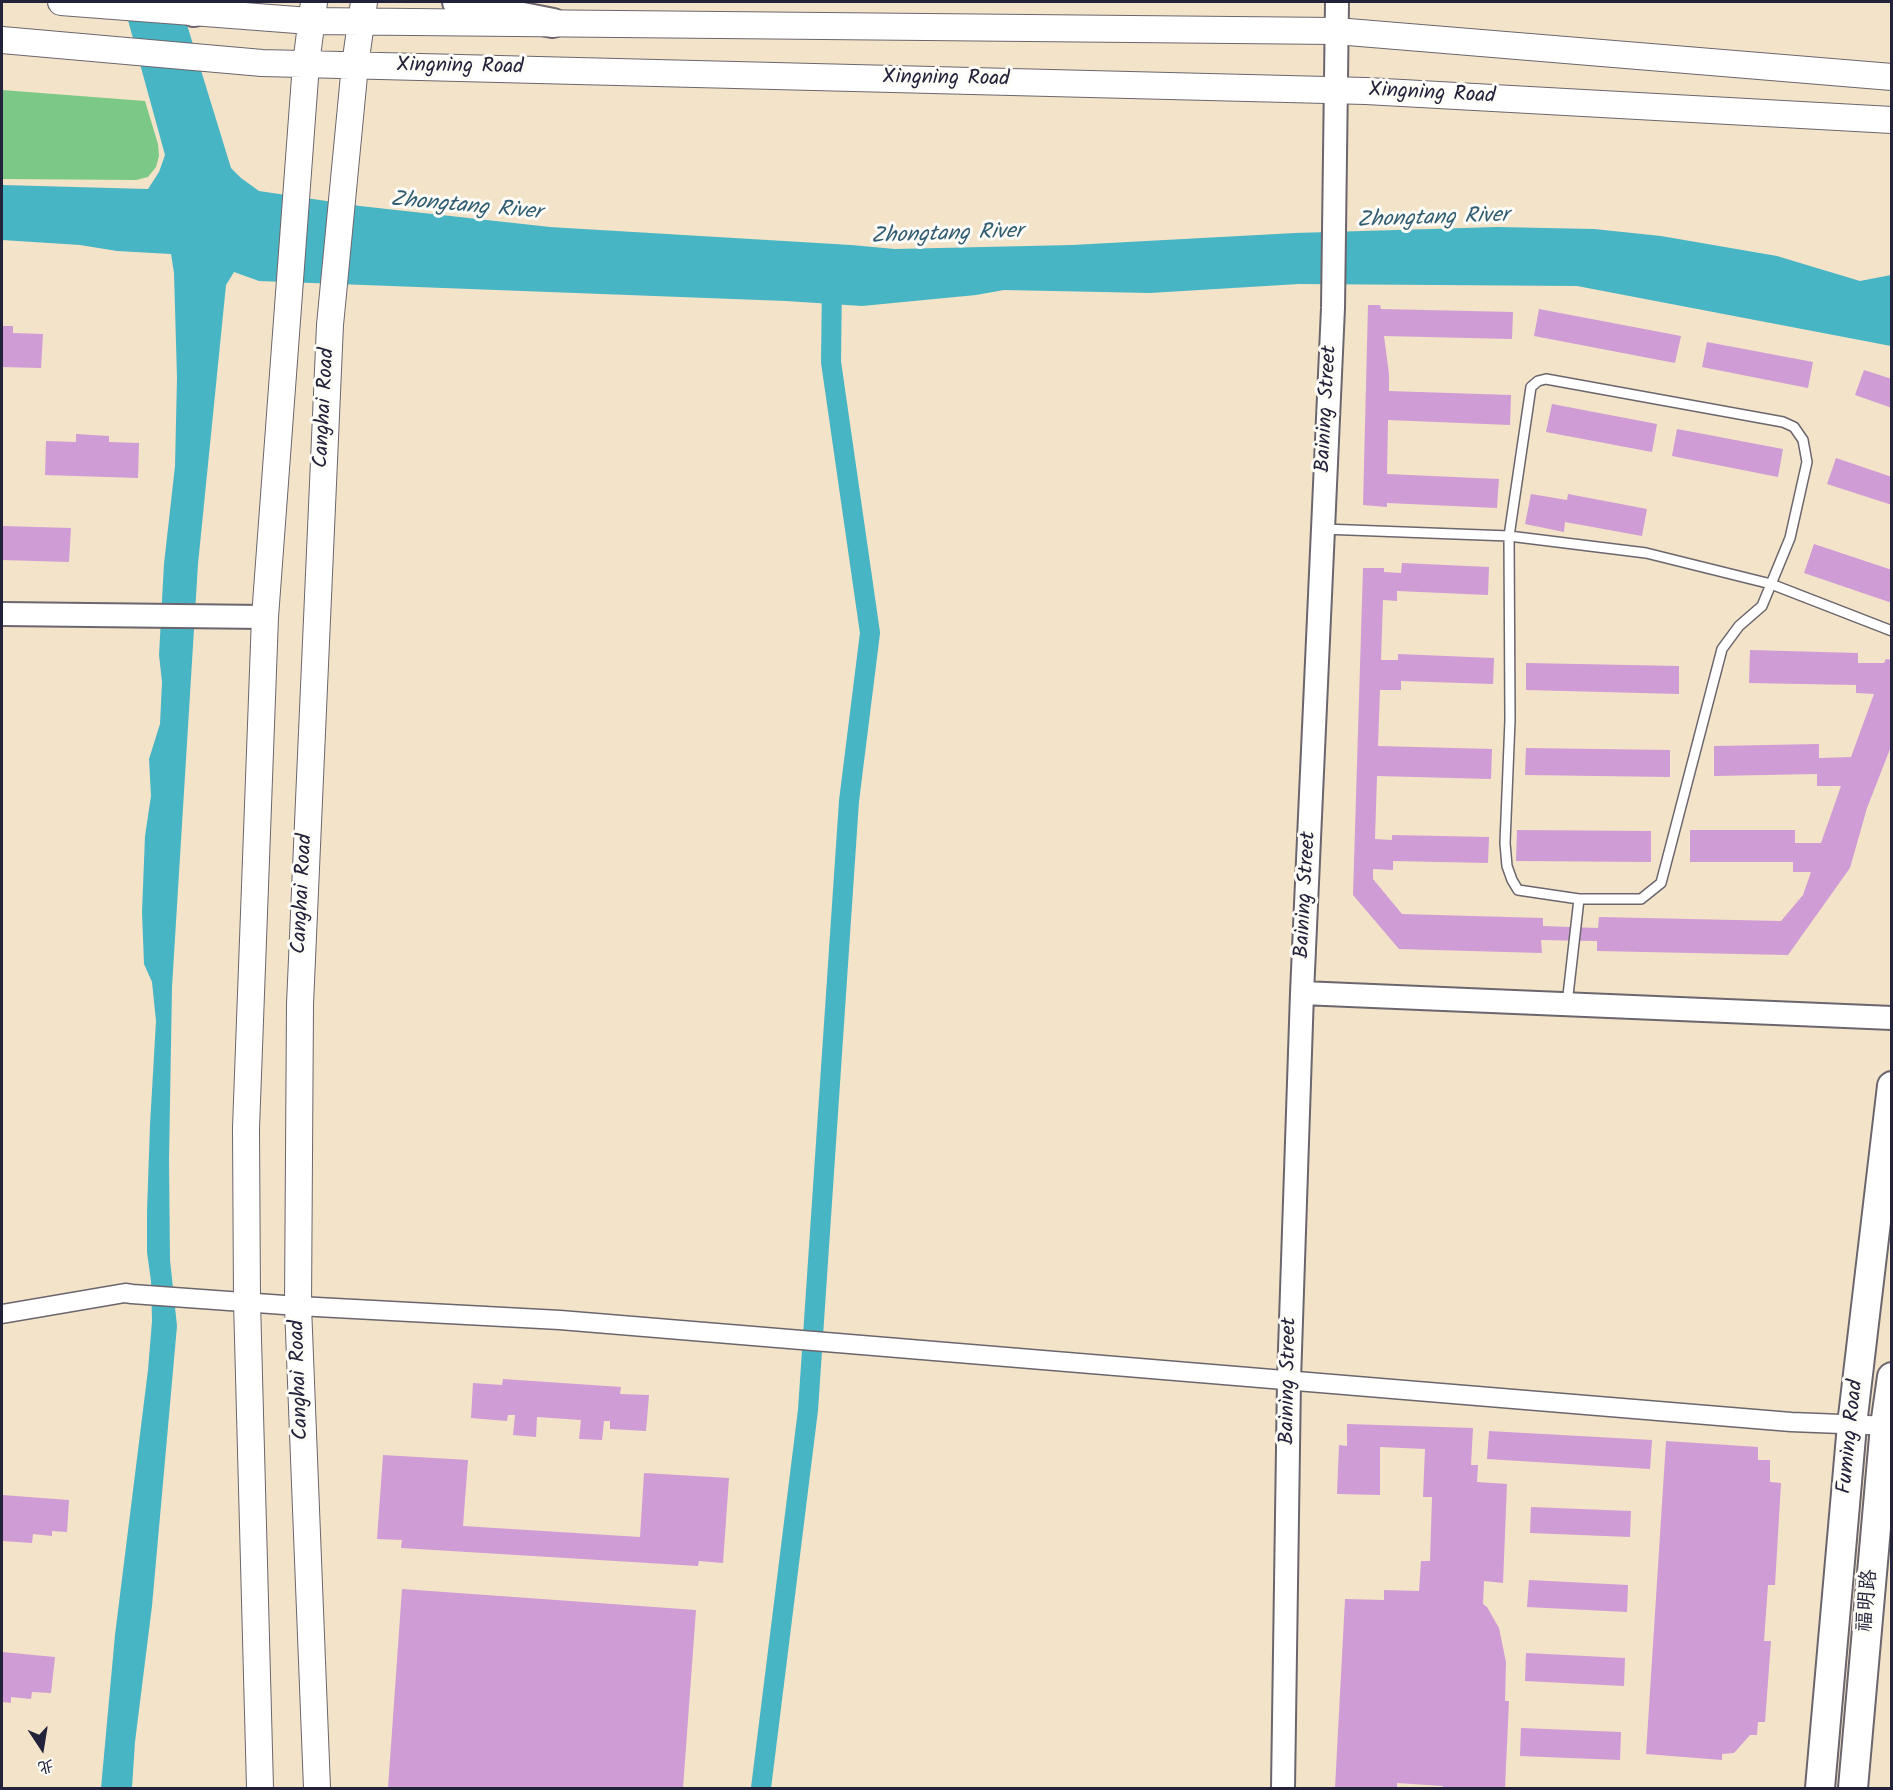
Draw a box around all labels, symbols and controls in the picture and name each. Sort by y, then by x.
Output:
street label: Xingning Road [396,54,524,82]
street label: Xingning Road [882,66,1010,94]
street label: Xingning Road [1368,79,1496,111]
water label: Zhongtang River [389,188,543,228]
water label: Zhongtang River [1357,204,1509,236]
water label: Zhongtang River [871,220,1023,252]
street label: Baining Street [1312,345,1344,473]
street label: Canghai Road [310,347,342,469]
street label: Baining Street [1291,831,1323,959]
street label: Canghai Road [288,833,320,955]
street label: Baining Street [1276,1317,1304,1445]
street label: Canghai Road [286,1319,316,1441]
street label: Fuming Road [1833,1379,1871,1495]
street label: 福明路 [1854,1569,1884,1633]
north arrow [12,1718,72,1778]
text: 北 [35,1752,56,1780]

